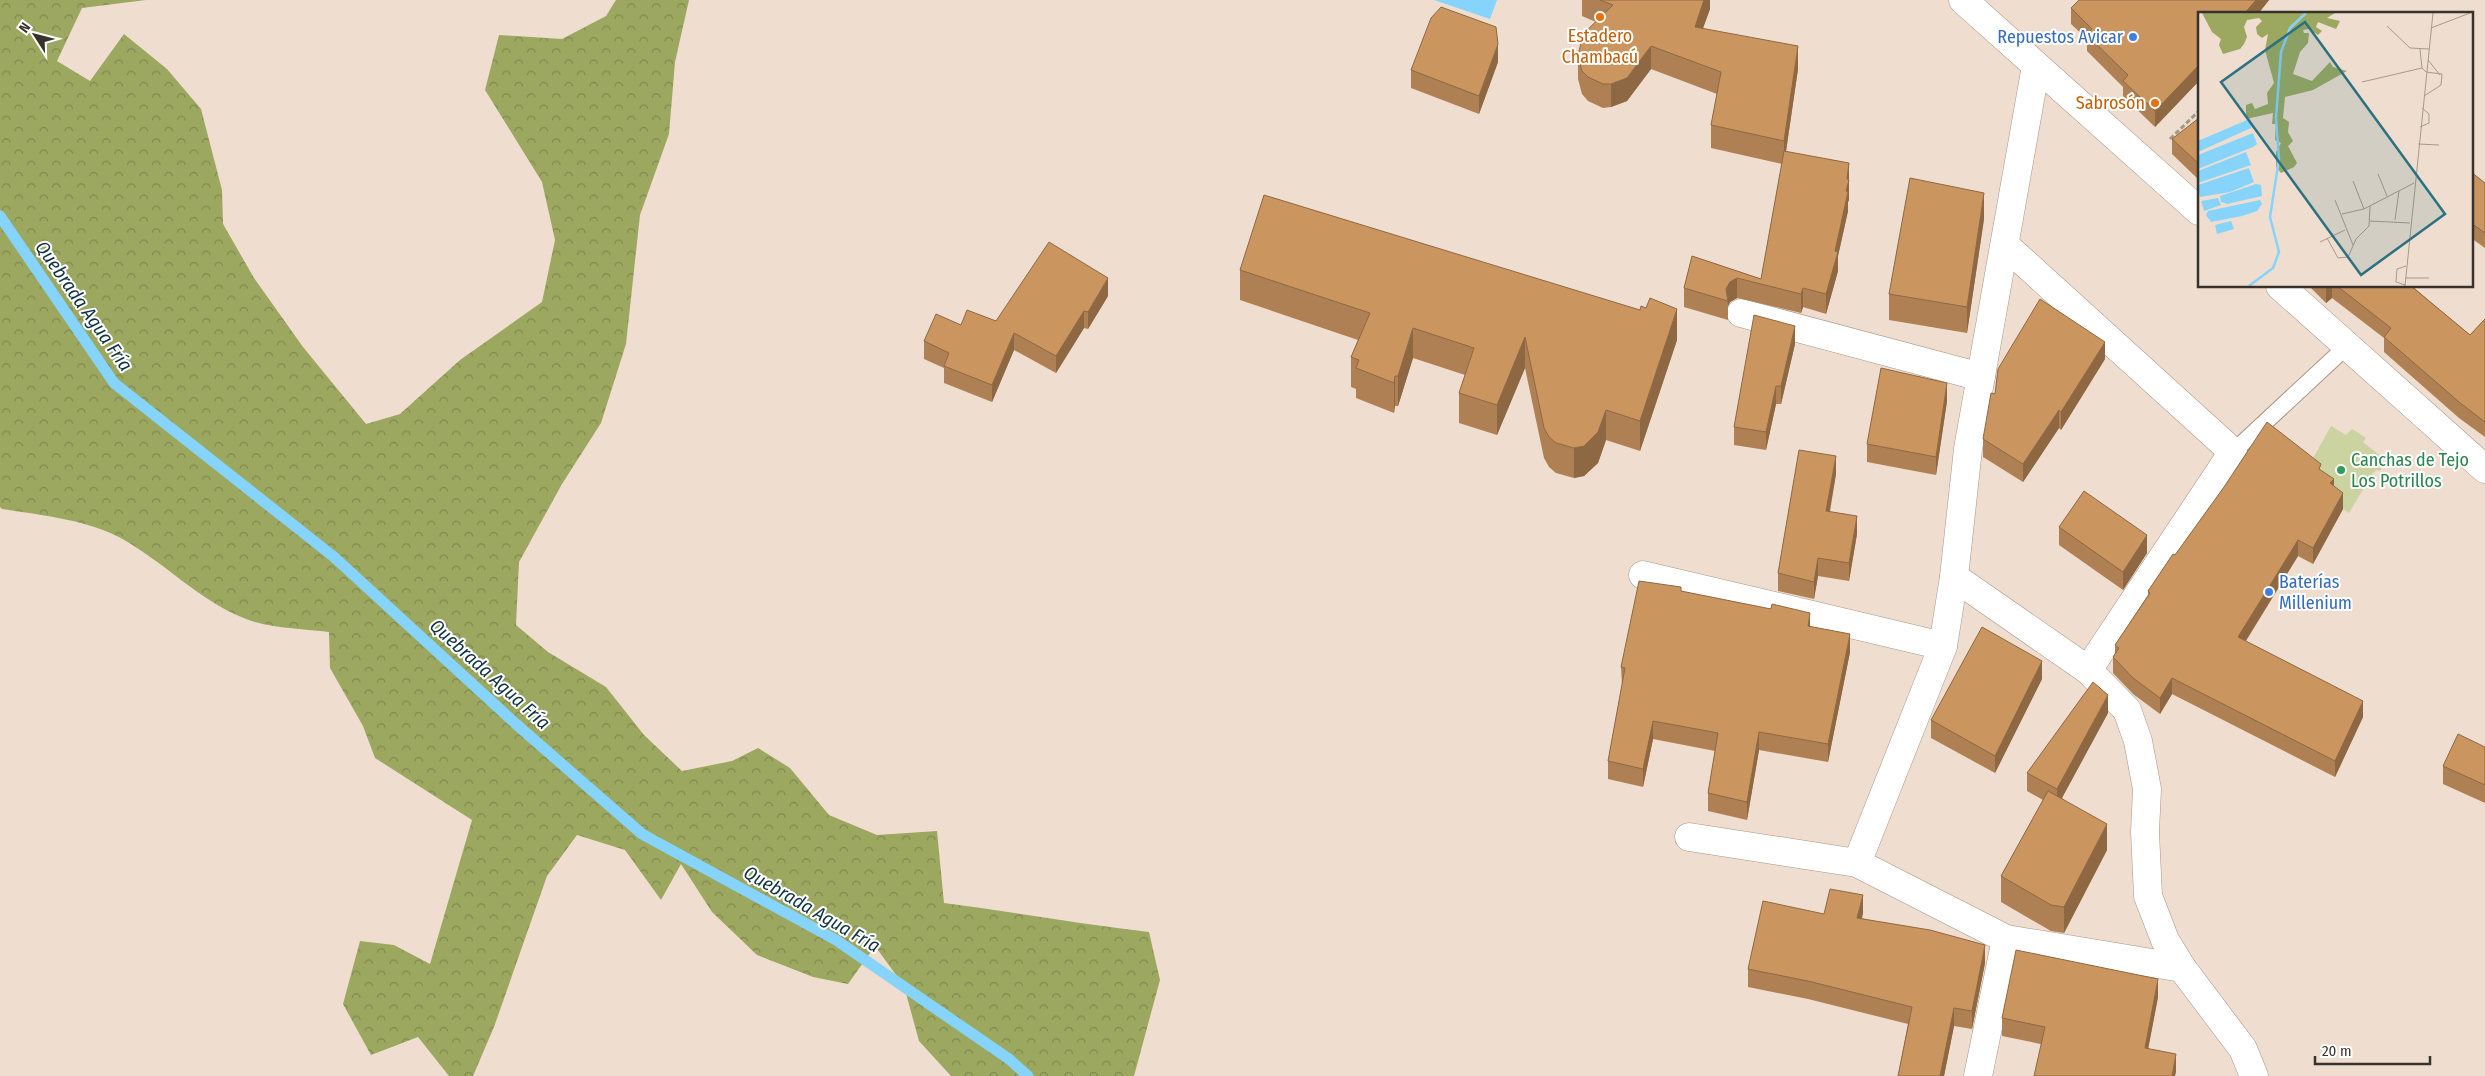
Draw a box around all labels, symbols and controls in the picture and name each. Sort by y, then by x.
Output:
north arrow [10,10,60,60]
marker: Estadero Chambacú [1594,11,1606,23]
inset map [2198,12,2472,288]
text: N [16,19,34,36]
place label: Estadero Chambacú [1562,25,1638,68]
place label: Repuestos Avicar [1997,26,2124,48]
marker: Repuestos Avicar [2127,31,2139,43]
place label: Sabrosón [2076,92,2145,114]
marker: Sabrosón [2149,97,2161,109]
water label: Quebrada Agua Fría [31,236,137,376]
place label: Canchas de Tejo Los Potrillos [2351,449,2469,492]
marker: Canchas de Tejo Los Potrillos [2335,464,2347,476]
place label: Baterías Millenium [2279,571,2352,614]
marker: Baterías Millenium [2263,586,2275,598]
water label: Quebrada Agua Fría [425,614,555,734]
water label: Quebrada Agua Fría [740,861,884,957]
scale bar [2315,1034,2430,1066]
text: 20 m [2322,1042,2352,1060]

